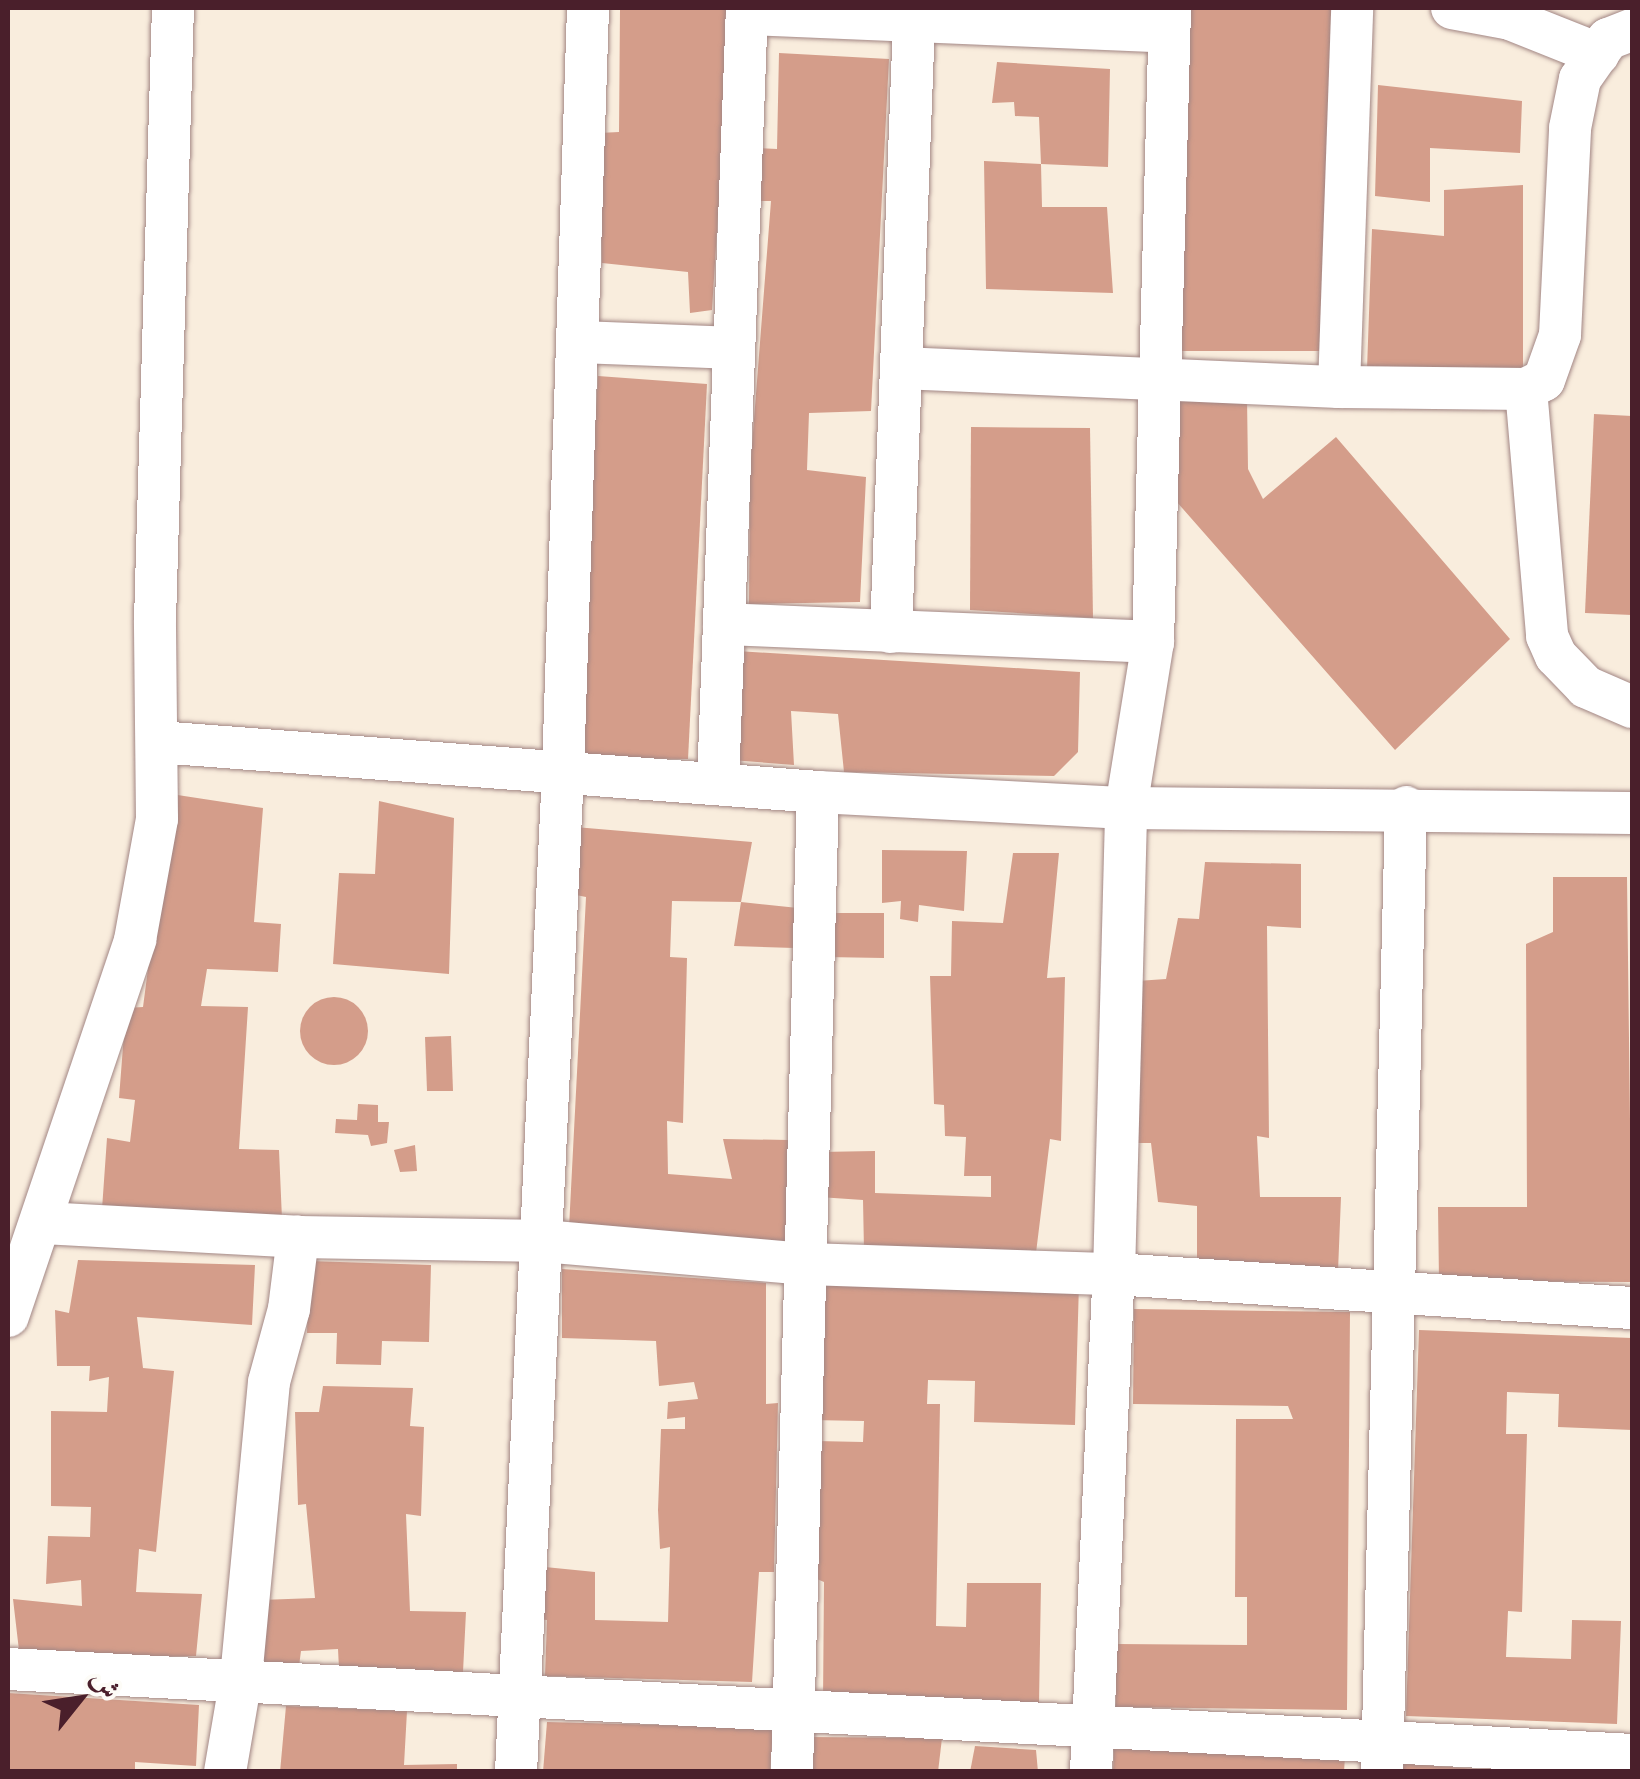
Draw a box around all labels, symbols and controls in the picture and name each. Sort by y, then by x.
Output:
north arrow [30,1649,130,1749]
text: ش [83,1663,129,1705]

